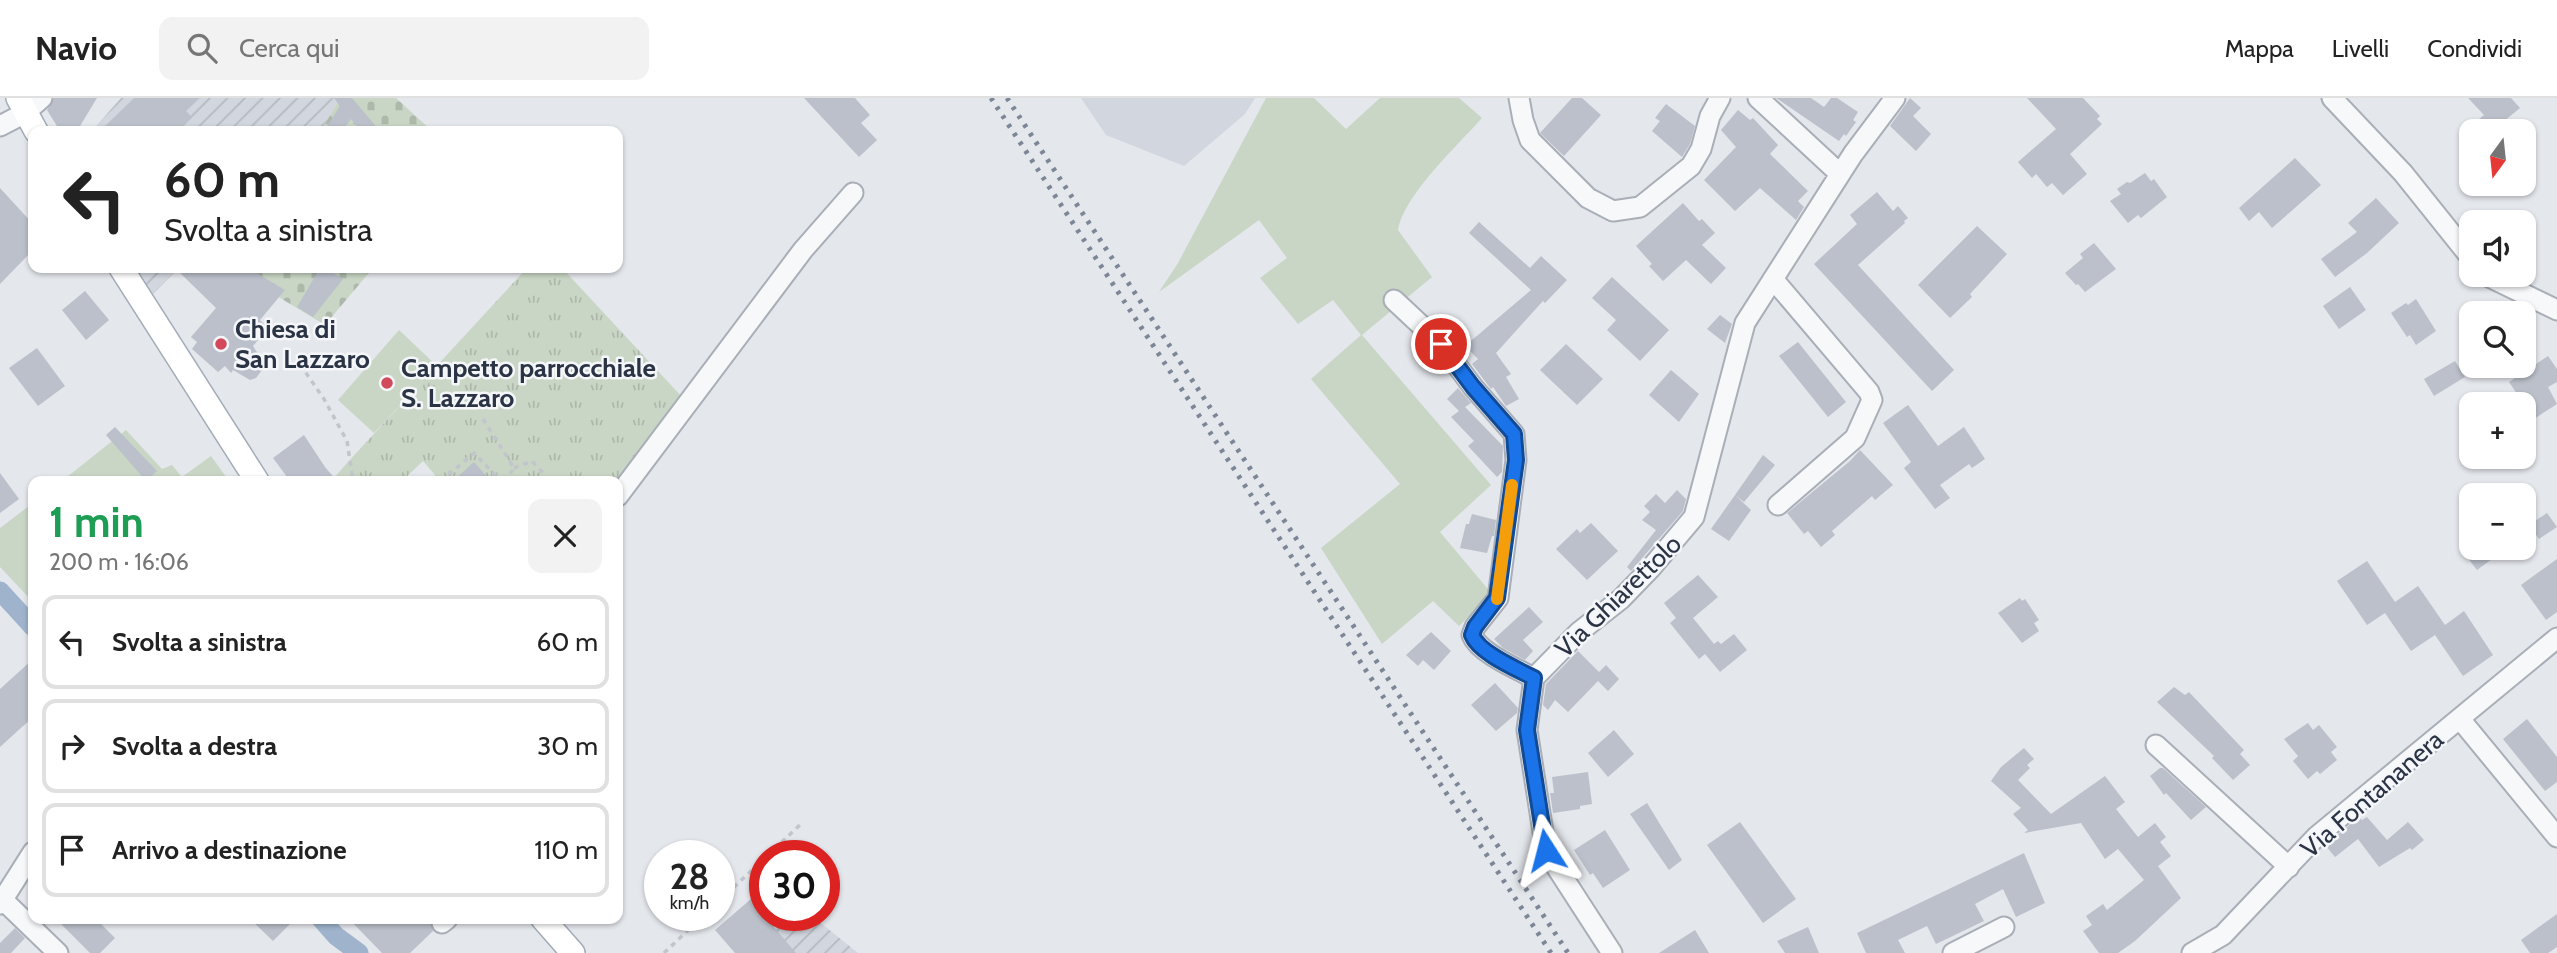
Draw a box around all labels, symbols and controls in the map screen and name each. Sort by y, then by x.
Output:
search box [159,17,649,80]
text: Navio [35,28,117,68]
icon: search [183,29,221,67]
text: Cerca qui [239,32,340,64]
text: Mappa [2225,34,2294,63]
text: Livelli [2332,34,2389,63]
text: Condividi [2427,34,2522,63]
north arrow [2459,119,2536,196]
map controls [2459,119,2536,560]
text: 60 m [164,150,280,209]
icon: left [49,154,140,245]
text: Svolta a sinistra [164,210,373,249]
button: sound [2459,210,2536,287]
button: search [2459,301,2536,378]
place label: Chiesa di San Lazzaro [235,313,370,375]
pin [1411,314,1471,374]
icon: arrive [1422,325,1460,363]
marker: Chiesa di San Lazzaro [213,336,229,352]
place label: Campetto parrocchiale S. Lazzaro [401,352,656,414]
marker: Campetto parrocchiale S. Lazzaro [379,375,395,391]
button: + [2459,392,2536,469]
button: − [2459,483,2536,560]
text: 1 min [49,496,144,548]
button: close [528,499,602,573]
street label: Via Ghiarettolo [1548,528,1688,664]
text: 200 m · 16:06 [49,548,189,576]
icon: left [53,623,91,661]
text: Svolta a sinistra [112,626,287,658]
text: 60 m [536,626,598,658]
street label: Via Fontananera [2294,723,2450,865]
icon: right [53,727,91,765]
text: Svolta a destra [112,730,277,762]
text: 30 m [537,730,598,762]
position arrow [1509,813,1583,887]
icon: arrive [53,831,91,869]
text: Arrivo a destinazione [112,834,347,866]
text: 110 m [534,834,598,866]
speed limit sign: 30 [749,840,840,931]
text: 28 [670,855,709,898]
text: km/h [670,892,709,914]

